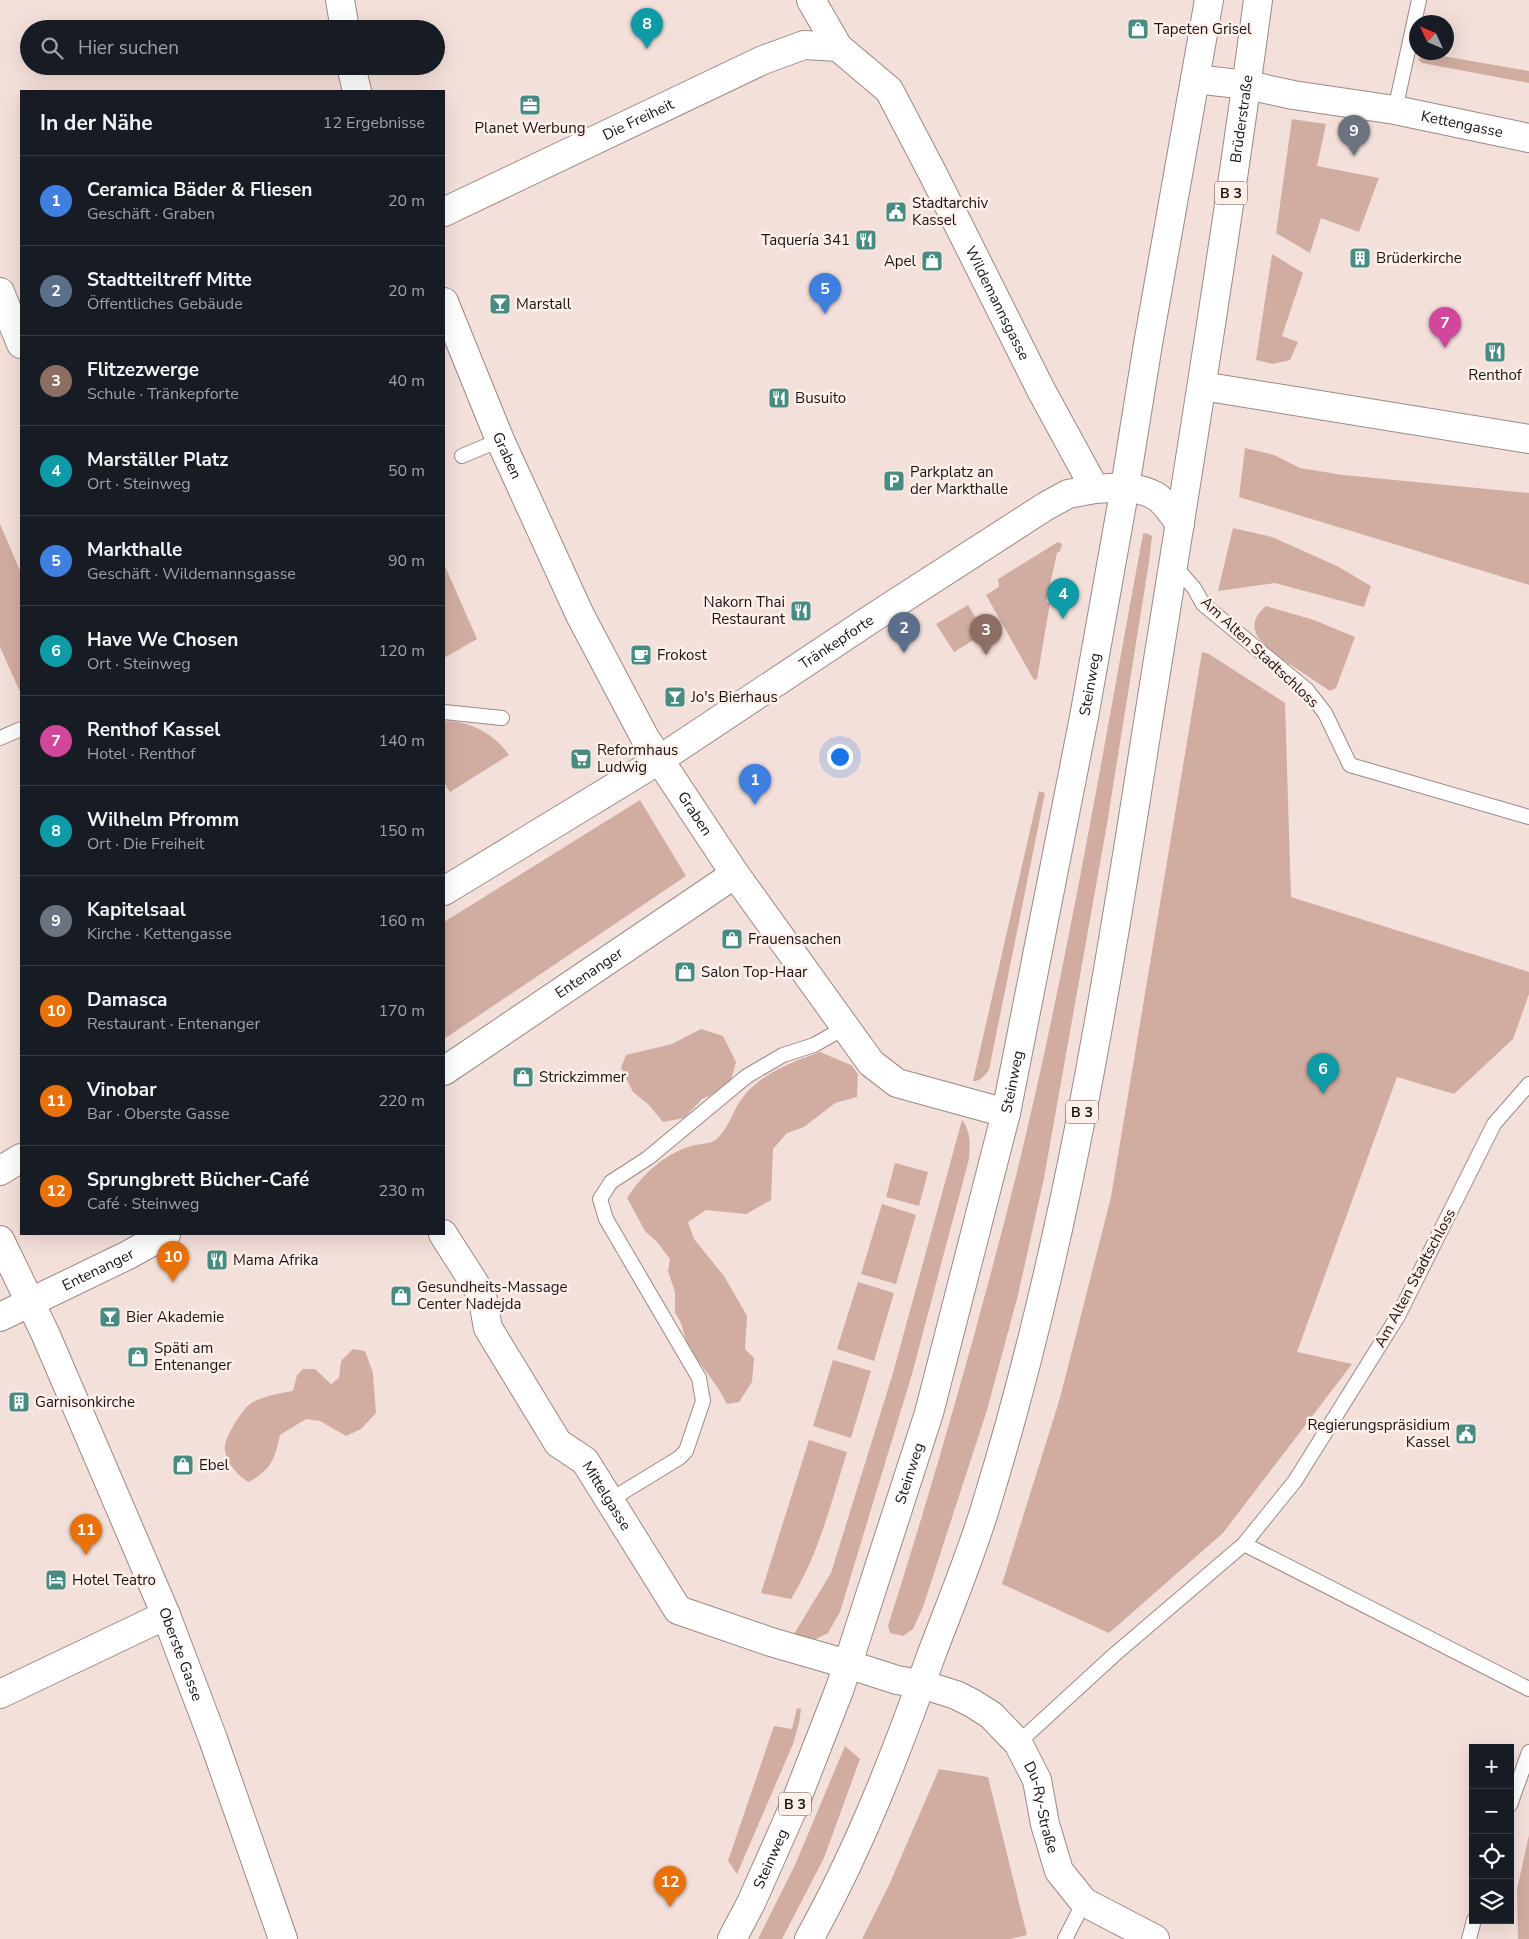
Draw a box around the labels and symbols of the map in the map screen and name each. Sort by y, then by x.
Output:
pin: 8 [631,8,663,49]
north arrow [1409,15,1454,60]
shop icon: Tapeten Grisel [1126,17,1150,41]
place label: Tapeten Grisel [1154,19,1252,39]
street label: Brüderstraße [1225,73,1258,164]
office icon: Planet Werbung [518,93,542,117]
street label: Die Freiheit [599,94,678,145]
street label: Kettengasse [1419,106,1505,142]
pin: 9 [1338,115,1370,156]
place label: Planet Werbung [475,118,585,138]
road number: B 3 [1215,182,1247,204]
place label: Stadtarchiv Kassel [912,193,989,230]
public building icon: Stadtarchiv Kassel [884,200,908,224]
restaurant icon: Taquería 341 [854,228,878,252]
place label: Taquería 341 [761,230,850,250]
street label: Wildemannsgasse [961,242,1034,364]
building icon: Brüderkirche [1348,246,1372,270]
place label: Brüderkirche [1376,248,1462,268]
shop icon: Apel [920,249,944,273]
place label: Apel [884,251,917,271]
pin: 5 [809,273,841,314]
bar icon: Marstall [488,292,512,316]
place label: Marstall [516,294,572,314]
pin: 7 [1429,307,1461,348]
restaurant icon: Renthof [1483,340,1507,364]
place label: Renthof [1468,365,1523,385]
restaurant icon: Busuito [767,386,791,410]
place label: Busuito [795,388,846,408]
street label: Graben [488,429,526,482]
place label: Parkplatz an der Markthalle [910,462,1008,499]
parking icon: Parkplatz an der Markthalle [882,469,906,493]
pin: 4 [1047,578,1079,619]
place label: Nakorn Thai Restaurant [704,592,786,629]
street label: Am Alten Stadtschloss [1197,592,1323,712]
restaurant icon: Nakorn Thai Restaurant [789,599,813,623]
street label: Tränkepforte [795,610,878,674]
pin: 2 [888,612,920,653]
pin: 3 [970,614,1002,655]
cafe icon: Frokost [629,643,653,667]
place label: Frokost [657,645,707,665]
street label: Steinweg [1074,651,1105,717]
bar icon: Jo's Bierhaus [663,685,687,709]
place label: Jo's Bierhaus [690,687,778,707]
place label: Reformhaus Ludwig [597,740,678,777]
your location [827,744,853,770]
supermarket icon: Reformhaus Ludwig [569,747,593,771]
pin: 1 [739,764,771,805]
street label: Graben [673,787,717,840]
shop icon: Frauensachen [720,927,744,951]
place label: Frauensachen [748,929,841,949]
street label: Entenanger [551,943,627,1003]
shop icon: Salon Top-Haar [673,960,697,984]
place label: Salon Top-Haar [701,962,808,982]
street label: Steinweg [996,1049,1028,1115]
pin: 6 [1307,1053,1339,1094]
shop icon: Strickzimmer [511,1065,535,1089]
place label: Strickzimmer [539,1067,627,1087]
road number: B 3 [1066,1100,1098,1124]
street label: Am Alten Stadtschloss [1370,1205,1460,1351]
pin: 10 [157,1241,189,1282]
street label: Entenanger [59,1243,138,1295]
restaurant icon: Mama Afrika [205,1248,229,1272]
place label: Mama Afrika [233,1250,318,1270]
place label: Gesundheits-Massage Center Nadejda [417,1277,568,1314]
shop icon: Gesundheits-Massage Center Nadejda [389,1284,413,1308]
bar icon: Bier Akademie [98,1305,122,1329]
place label: Bier Akademie [126,1307,224,1327]
place label: Späti am Entenanger [154,1338,232,1375]
shop icon: Späti am Entenanger [126,1345,150,1369]
building icon: Garnisonkirche [7,1390,31,1414]
place label: Garnisonkirche [35,1392,135,1412]
place label: Regierungspräsidium Kassel [1307,1415,1451,1452]
public building icon: Regierungspräsidium Kassel [1454,1422,1478,1446]
street label: Steinweg [890,1440,929,1507]
shop icon: Ebel [171,1453,195,1477]
place label: Ebel [199,1455,229,1475]
street label: Mittelgasse [578,1457,636,1534]
pin: 11 [70,1514,102,1555]
hotel icon: Hotel Teatro [44,1568,68,1592]
place label: Hotel Teatro [72,1570,156,1590]
street label: Oberste Gasse [154,1604,208,1704]
street label: Du-Ry-Straße [1019,1758,1063,1856]
road number: B 3 [779,1792,811,1816]
street label: Steinweg [749,1826,793,1892]
pin: 12 [654,1866,686,1907]

